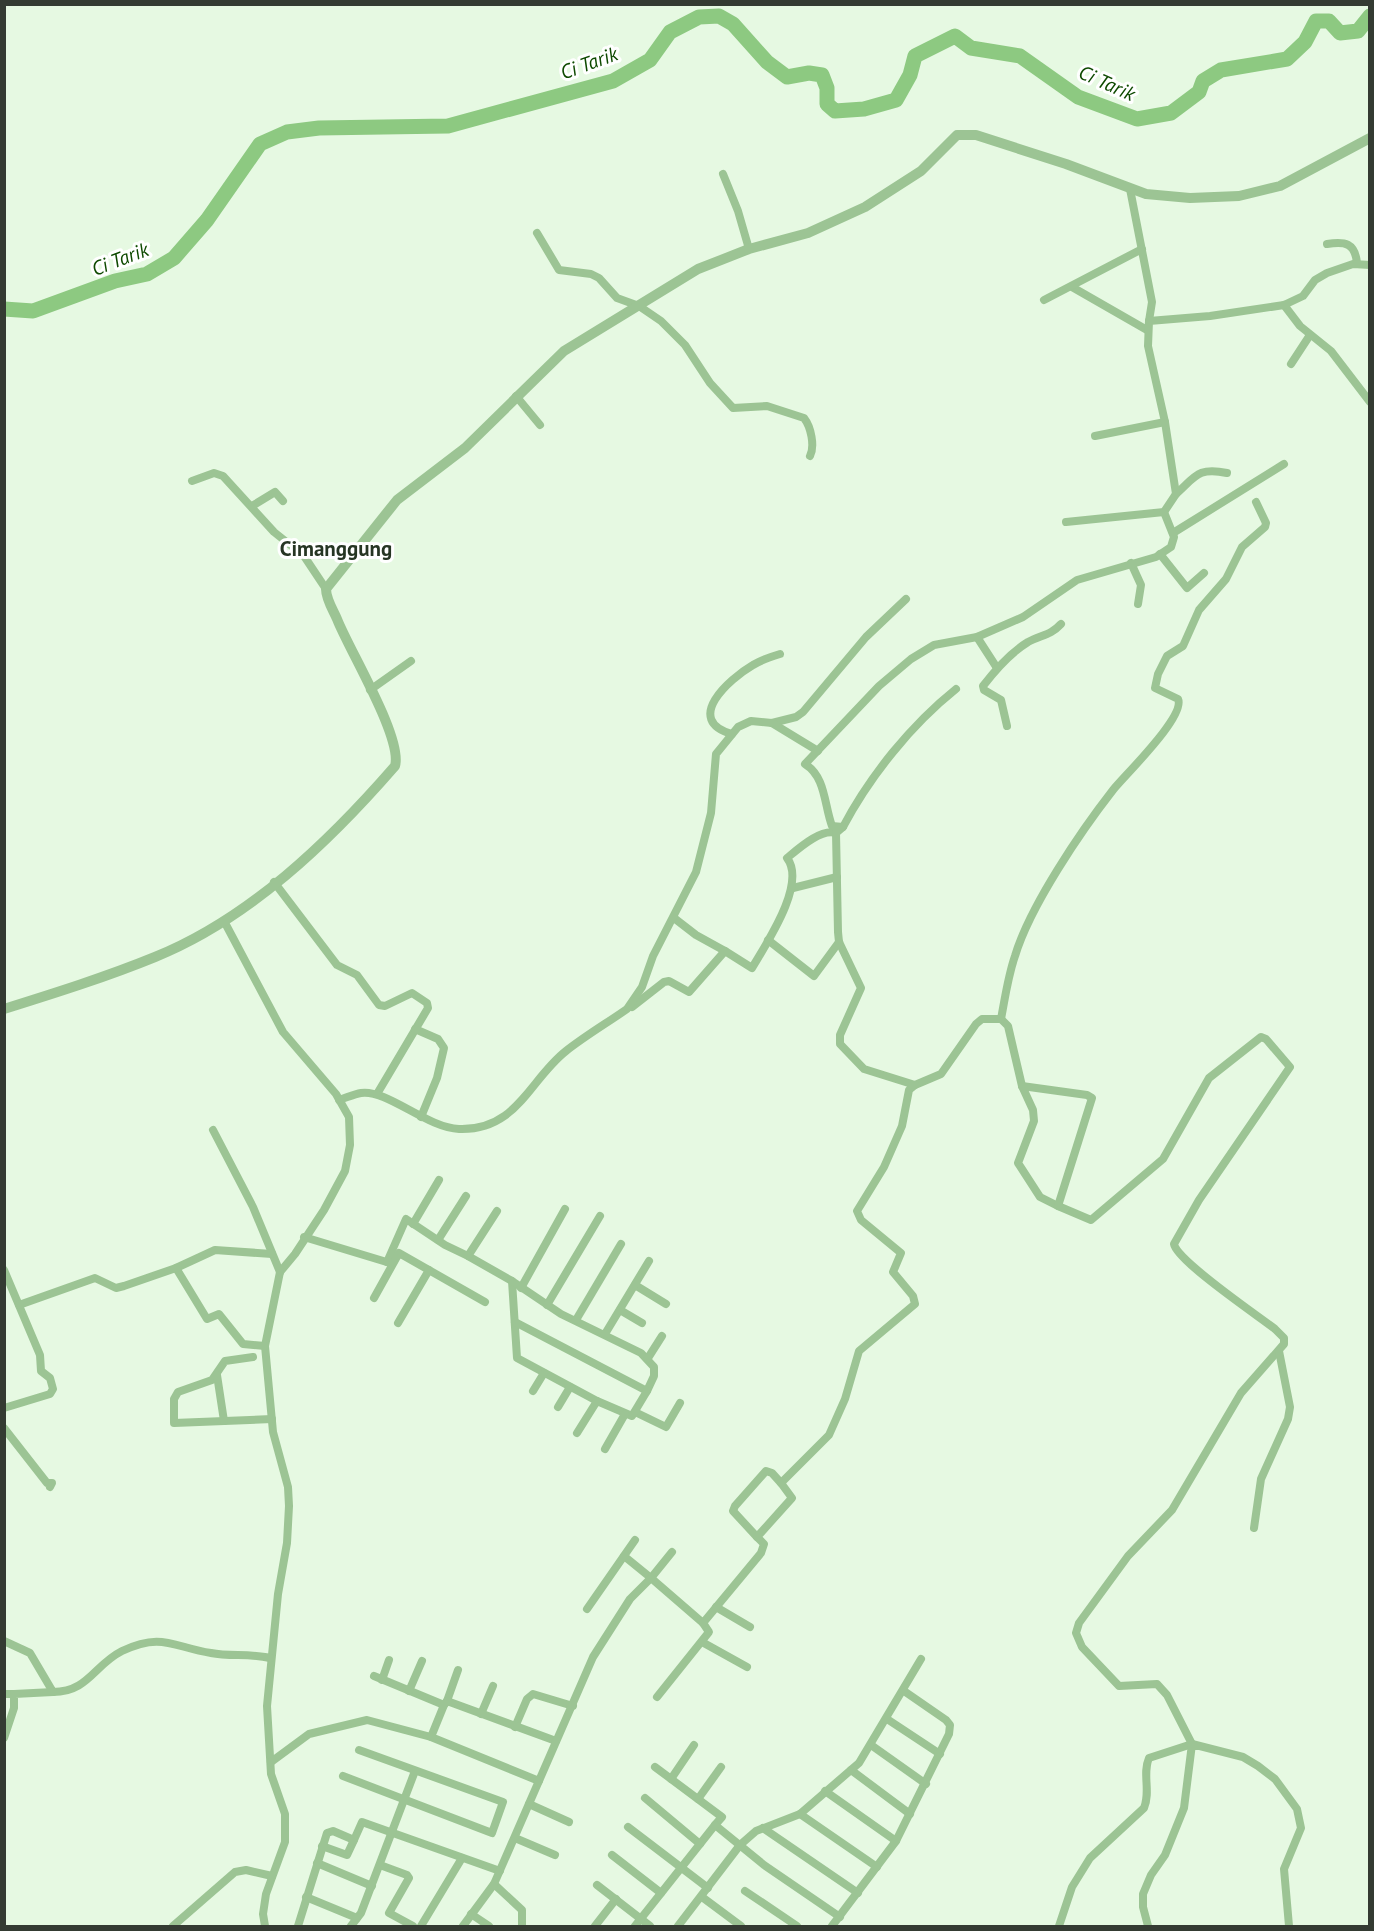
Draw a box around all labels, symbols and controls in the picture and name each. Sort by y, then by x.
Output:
water label: Ci Tarik [557,40,622,85]
water label: Ci Tarik [1075,59,1140,107]
water label: Ci Tarik [88,236,153,282]
district label: Cimanggung [280,535,392,562]

